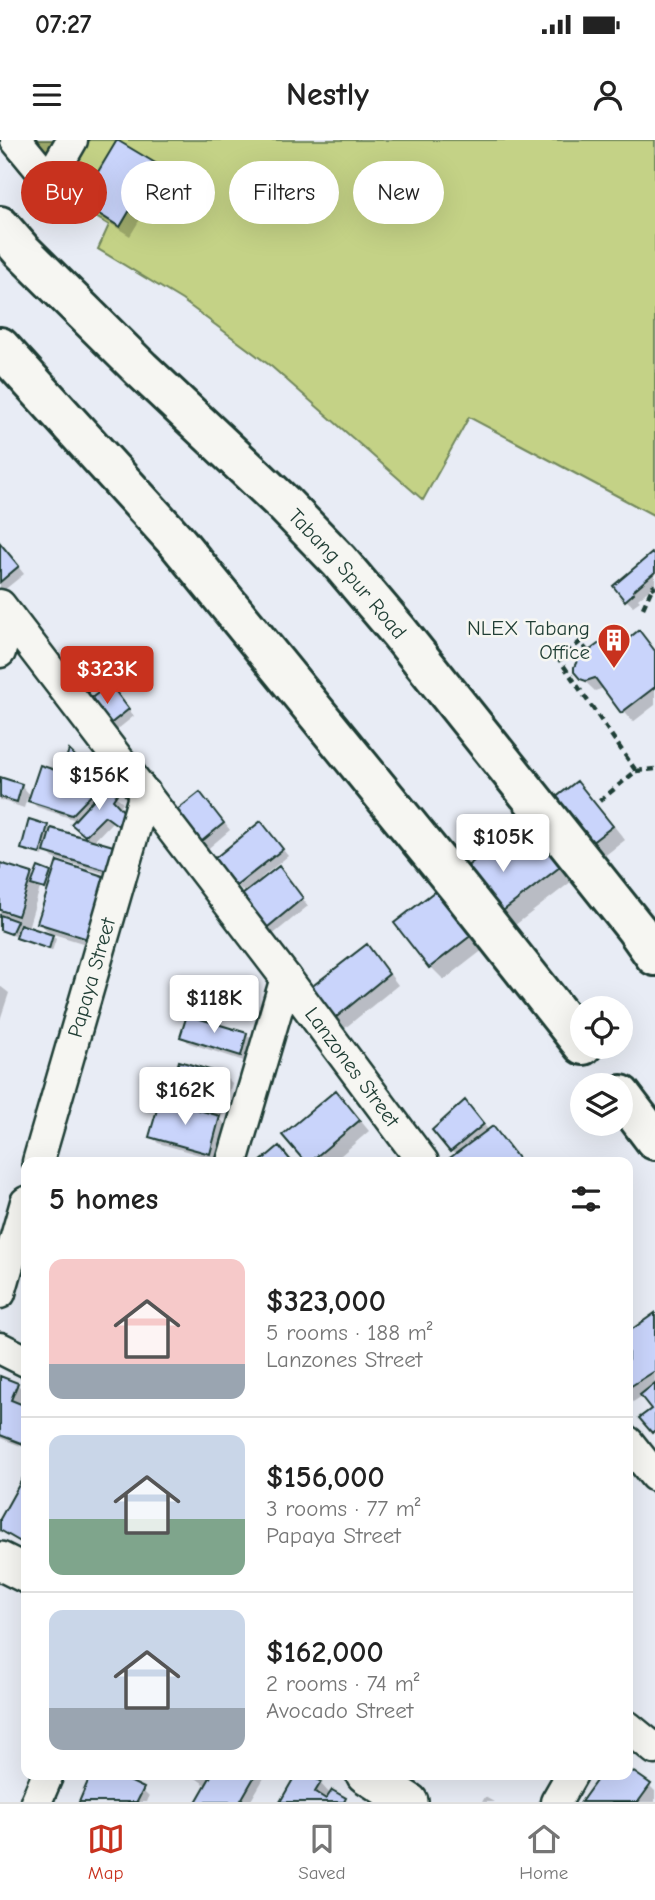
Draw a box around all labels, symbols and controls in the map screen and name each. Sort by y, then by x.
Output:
text: 07:27 [35,10,91,40]
icon: menu [28,76,66,114]
text: Nestly [286,76,369,113]
icon: person [589,76,627,114]
chip: Buy [21,161,107,224]
chip: Rent [121,161,215,224]
chip: Filters [229,161,339,224]
chip: New [353,161,444,224]
street label: Tabang Spur Road [283,504,412,644]
place label: NLEX Tabang Office [467,616,590,664]
building icon: NLEX Tabang Office [595,621,633,670]
pin: $323K [58,646,156,706]
text: $323K [77,655,137,682]
pin: $156K [50,752,148,812]
text: $156K [69,761,129,788]
pin: $105K [454,814,552,874]
text: $105K [472,823,534,850]
street label: Papaya Street [63,914,120,1040]
pin: $118K [165,976,263,1035]
text: $118K [186,984,242,1011]
map controls [570,996,633,1136]
button: locate [570,996,633,1059]
street label: Lanzones Street [300,1003,405,1132]
pin: $162K [136,1068,234,1127]
button: layers [570,1073,633,1136]
text: $162K [155,1076,215,1103]
icon: filters [567,1180,605,1218]
text: 5 homes [49,1182,158,1217]
text: $323,000 [266,1284,386,1319]
icon: home [105,1287,189,1371]
text: 5 rooms · 188 m² [266,1319,432,1346]
text: Lanzones Street [266,1346,422,1373]
text: $156,000 [266,1460,385,1495]
icon: home [105,1463,189,1547]
text: 3 rooms · 77 m² [266,1495,421,1522]
text: Papaya Street [266,1522,401,1549]
text: $162,000 [266,1635,384,1670]
icon: home [105,1638,189,1722]
text: 2 rooms · 74 m² [266,1670,419,1697]
text: Avocado Street [266,1697,413,1724]
tab: Map [87,1820,125,1884]
tab: Saved [298,1820,346,1884]
tab: Home [519,1820,568,1884]

